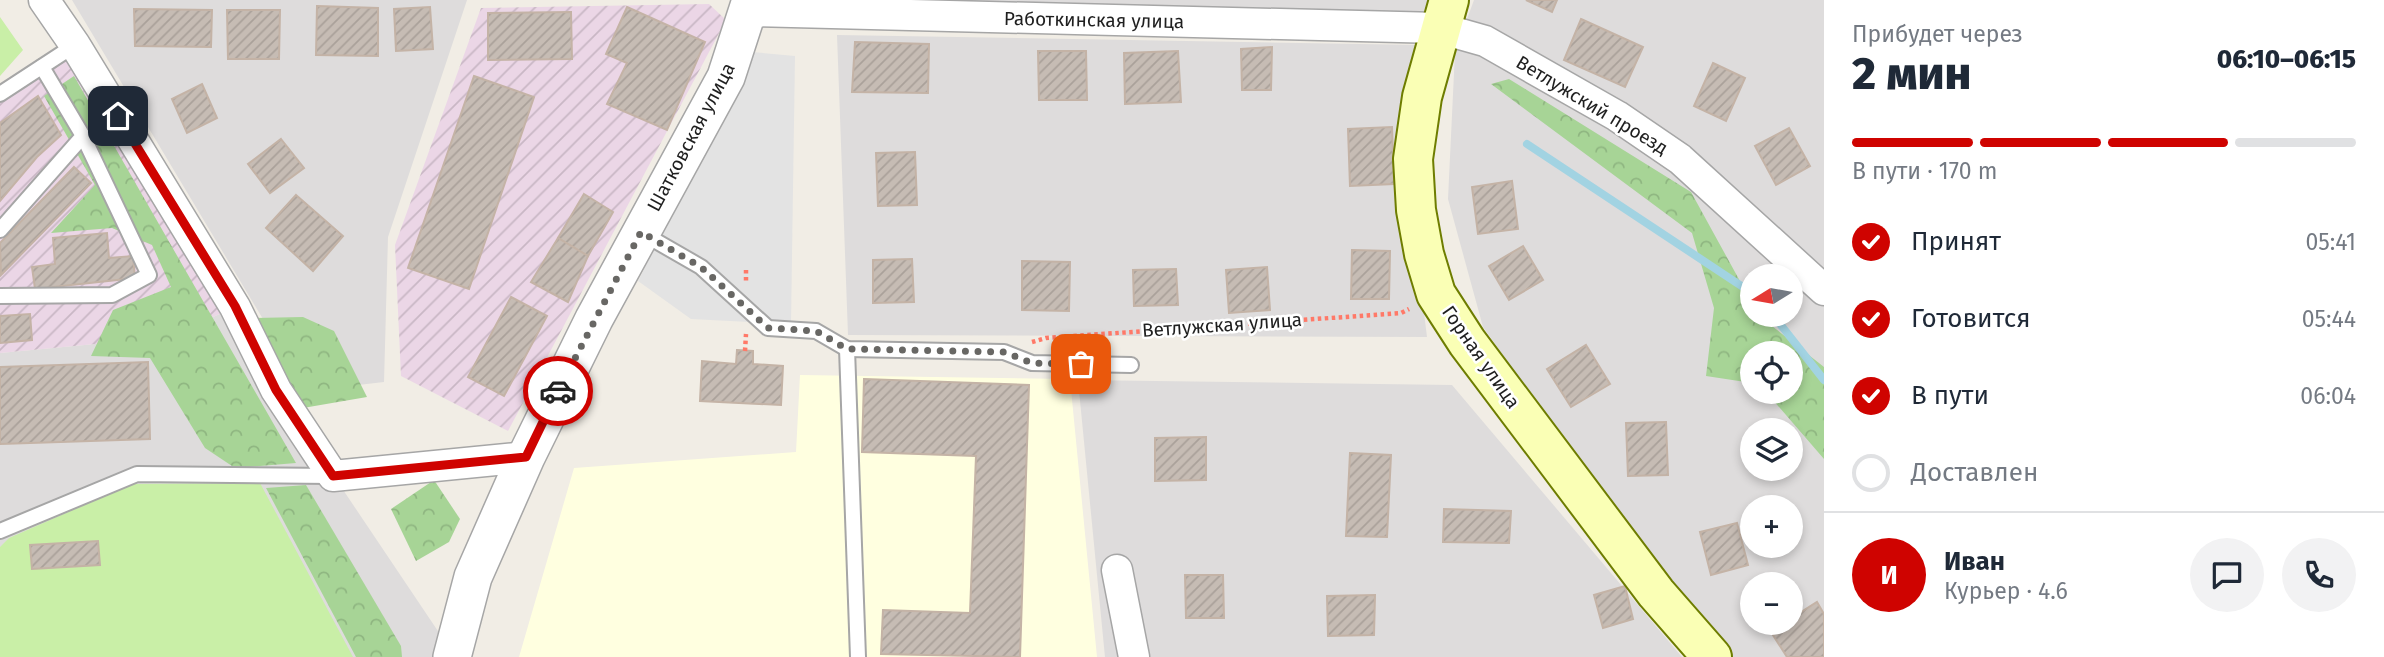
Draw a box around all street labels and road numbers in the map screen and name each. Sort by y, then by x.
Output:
street label: Работкинская улица [1004,7,1184,33]
street label: Ветлужский проезд [1512,51,1672,159]
street label: Шатковская улица [642,59,740,215]
street label: Горная улица [1437,301,1525,413]
street label: Ветлужская улица [1141,308,1303,342]

